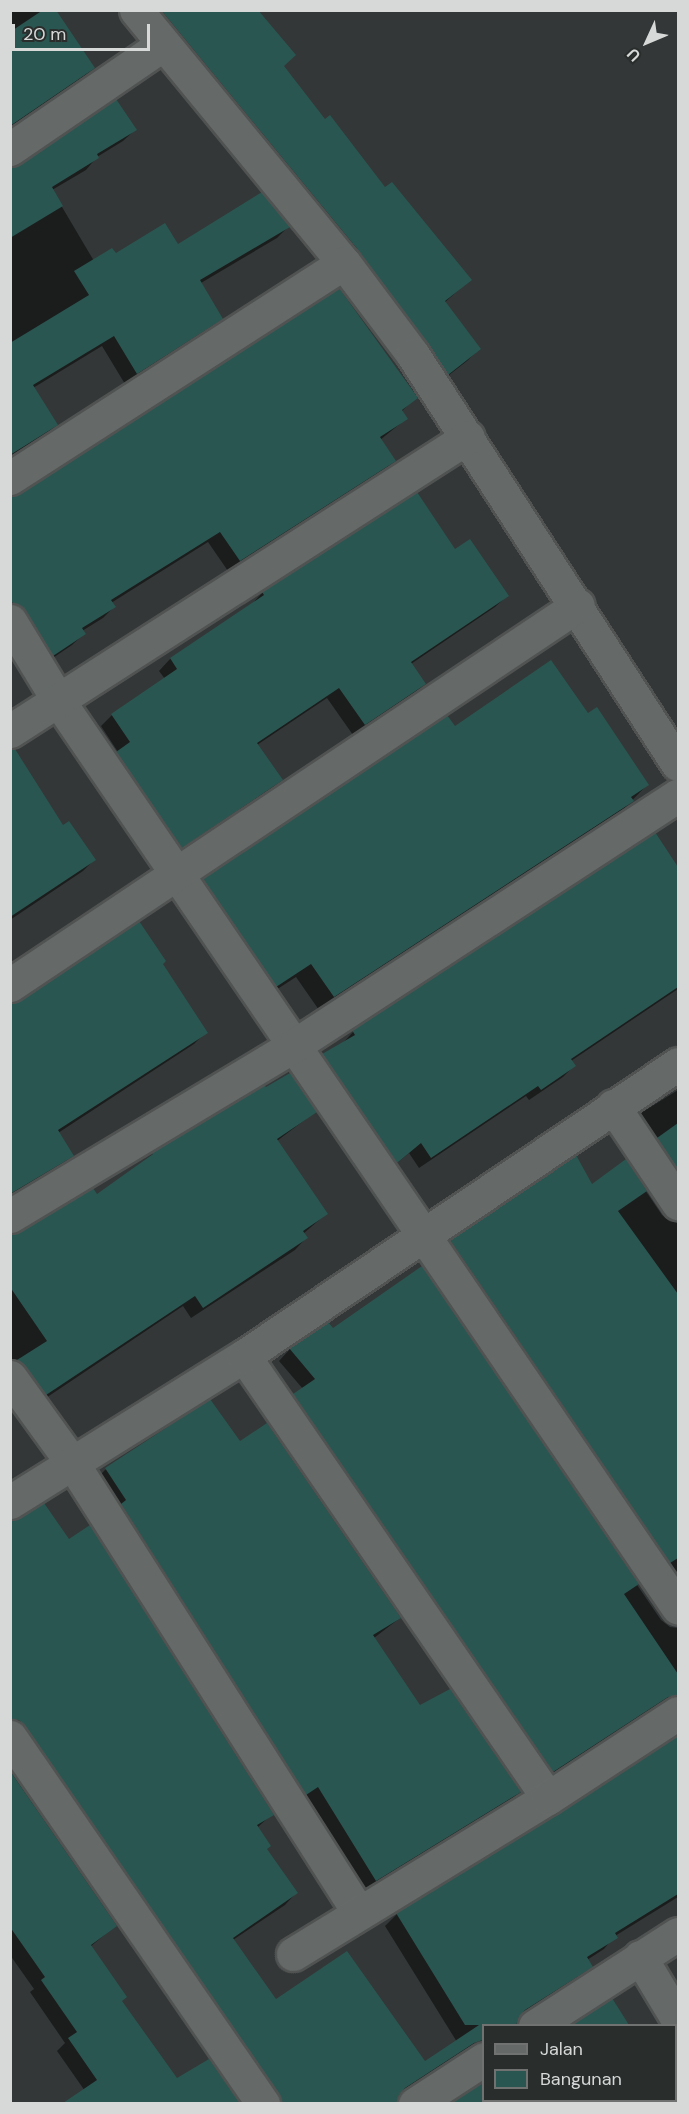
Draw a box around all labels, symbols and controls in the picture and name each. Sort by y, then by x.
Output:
scale bar [15,12,153,50]
north arrow [617,12,677,72]
text: 20 m [23,22,66,46]
text: U [622,44,645,66]
legend [482,2024,677,2102]
text: Jalan [540,2037,583,2061]
text: Bangunan [540,2067,622,2091]

